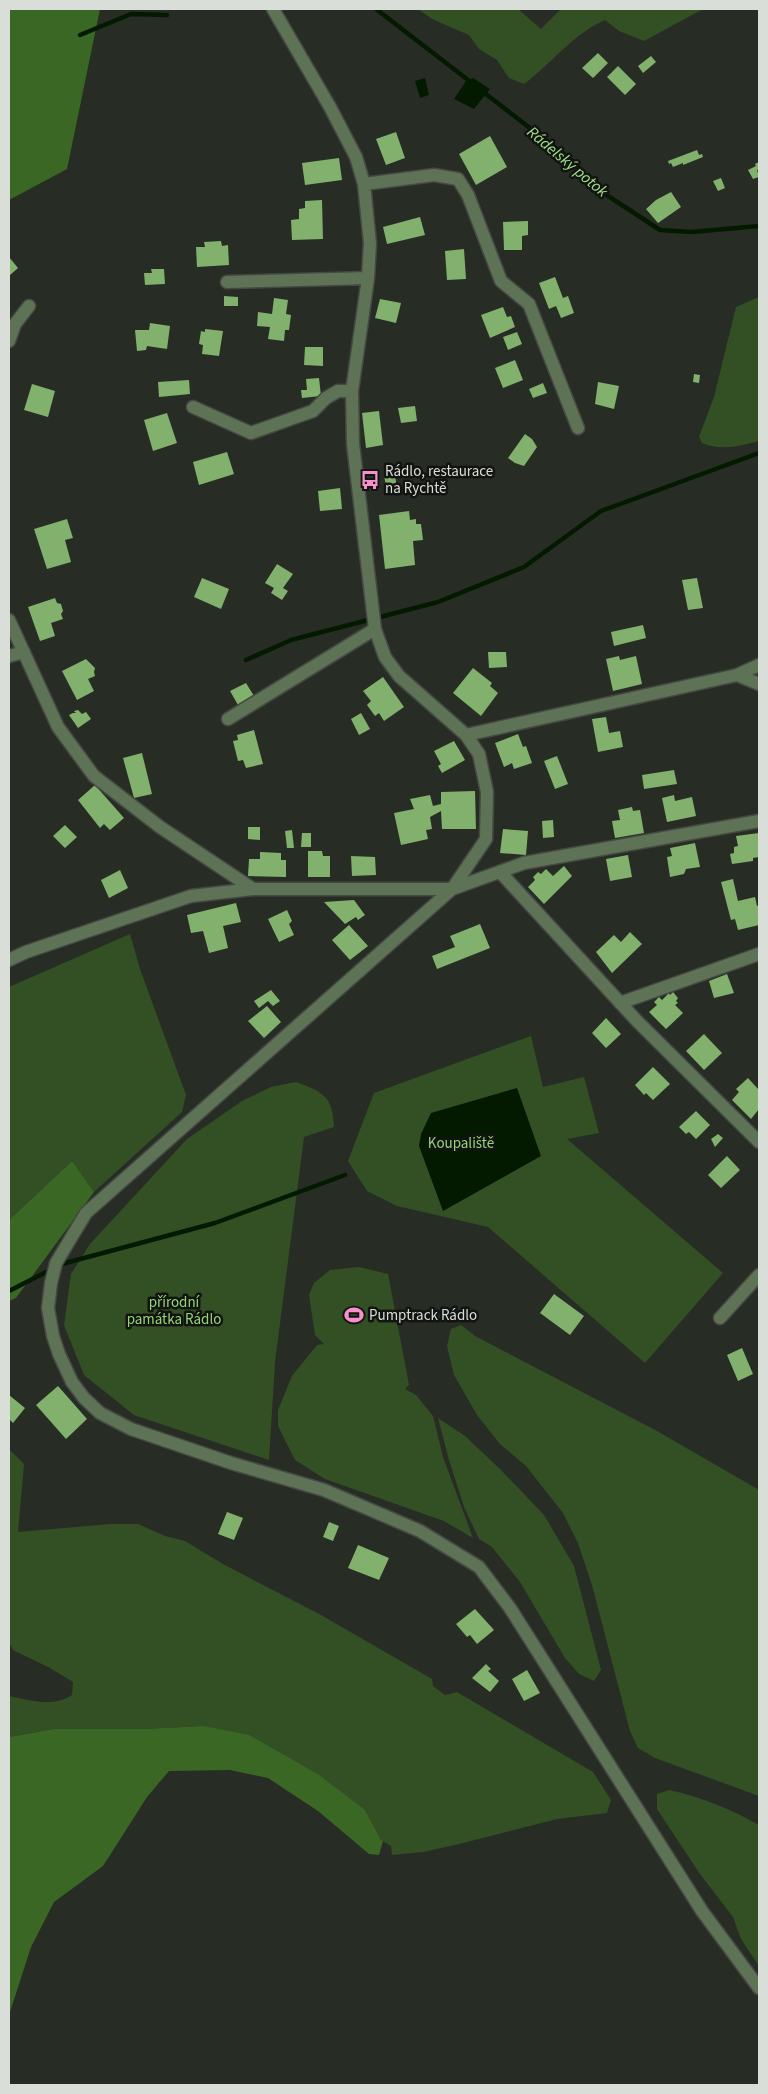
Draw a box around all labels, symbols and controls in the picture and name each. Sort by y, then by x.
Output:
water label: Rádelský potok [522,121,613,202]
place label: Rádlo, restaurace na Rychtě [385,461,493,499]
bus stop icon: Rádlo, restaurace na Rychtě [359,469,381,491]
park label: Koupaliště [428,1133,494,1154]
park label: přírodní památka Rádlo [127,1292,221,1330]
sports icon: Pumptrack Rádlo [343,1304,365,1326]
place label: Pumptrack Rádlo [369,1305,477,1326]

